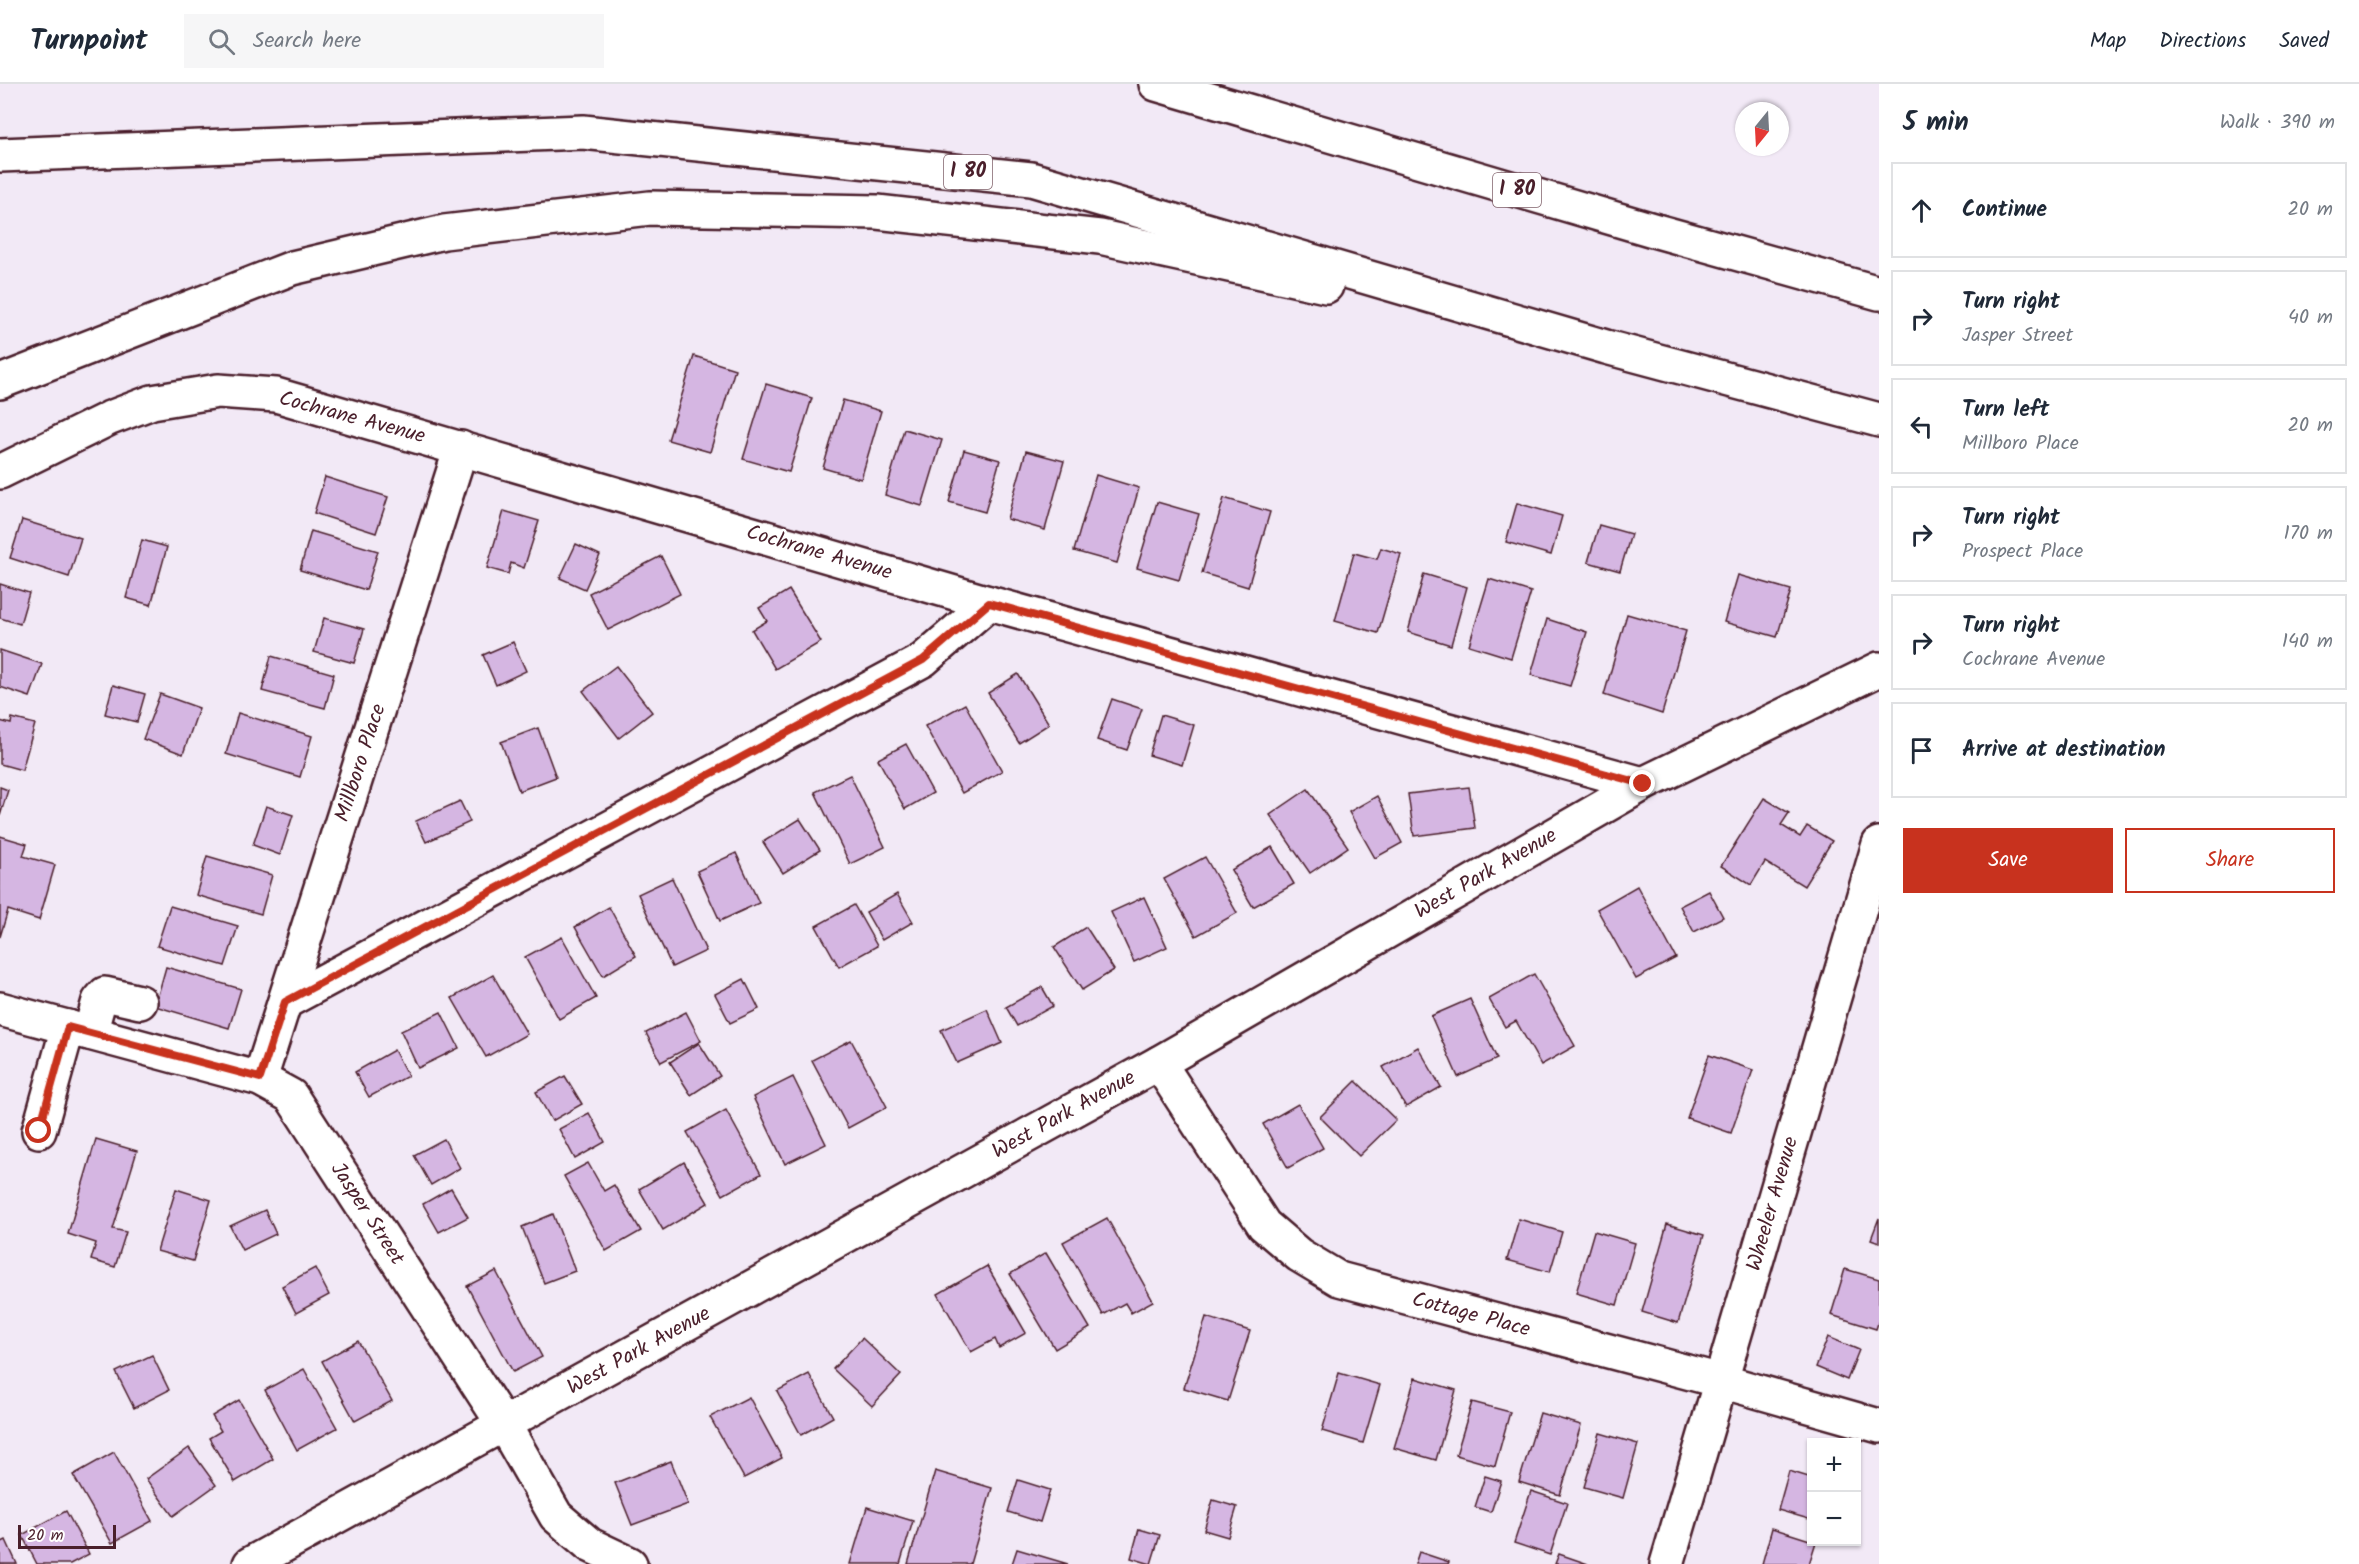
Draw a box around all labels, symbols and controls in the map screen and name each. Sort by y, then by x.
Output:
search box [184,14,604,68]
text: Turnpoint [30,19,148,64]
text: Search here [253,24,361,59]
icon: search [205,25,238,58]
text: Map [2090,25,2126,58]
text: Directions [2159,25,2246,58]
text: Saved [2279,25,2329,58]
north arrow [1735,102,1789,156]
text: 5 min [1903,102,1969,144]
text: Walk · 390 m [2220,107,2335,139]
road number: I 80 [944,155,992,189]
road number: I 80 [1493,173,1541,207]
text: Continue [1962,193,2047,228]
icon: ahead [1905,194,1938,227]
text: 20 m [2287,194,2333,226]
text: Turn right [1962,285,2060,320]
icon: right [1905,302,1938,335]
text: 40 m [2288,302,2333,334]
text: Jasper Street [1962,320,2073,352]
street label: Cochrane Avenue [275,383,429,454]
text: Turn left [1962,393,2049,428]
icon: left [1905,410,1938,443]
text: 20 m [2287,410,2333,442]
text: Millboro Place [1962,428,2079,460]
text: Turn right [1962,501,2060,536]
street label: Cochrane Avenue [742,516,896,590]
icon: right [1905,518,1938,551]
text: 170 m [2284,518,2333,550]
text: Prospect Place [1962,536,2083,568]
text: Turn right [1962,609,2060,644]
icon: right [1905,626,1938,659]
text: 140 m [2282,626,2333,658]
text: Cochrane Avenue [1962,644,2105,676]
street label: Millboro Place [326,699,396,826]
text: Arrive at destination [1962,733,2165,768]
icon: arrive [1905,734,1938,767]
route end [1629,770,1655,796]
street label: West Park Avenue [1409,820,1564,928]
button: Save [1903,828,2113,893]
button: Share [2125,828,2335,893]
street label: West Park Avenue [986,1062,1142,1168]
route start [25,1117,51,1143]
street label: Wheeler Avenue [1738,1132,1808,1275]
street label: Jasper Street [321,1156,413,1273]
street label: Cottage Place [1408,1283,1534,1347]
street label: West Park Avenue [561,1298,717,1404]
map controls [1807,1438,1861,1546]
button: + [1807,1438,1861,1492]
button: − [1807,1492,1861,1546]
scale bar [18,1522,116,1550]
text: 20 m [27,1523,63,1548]

